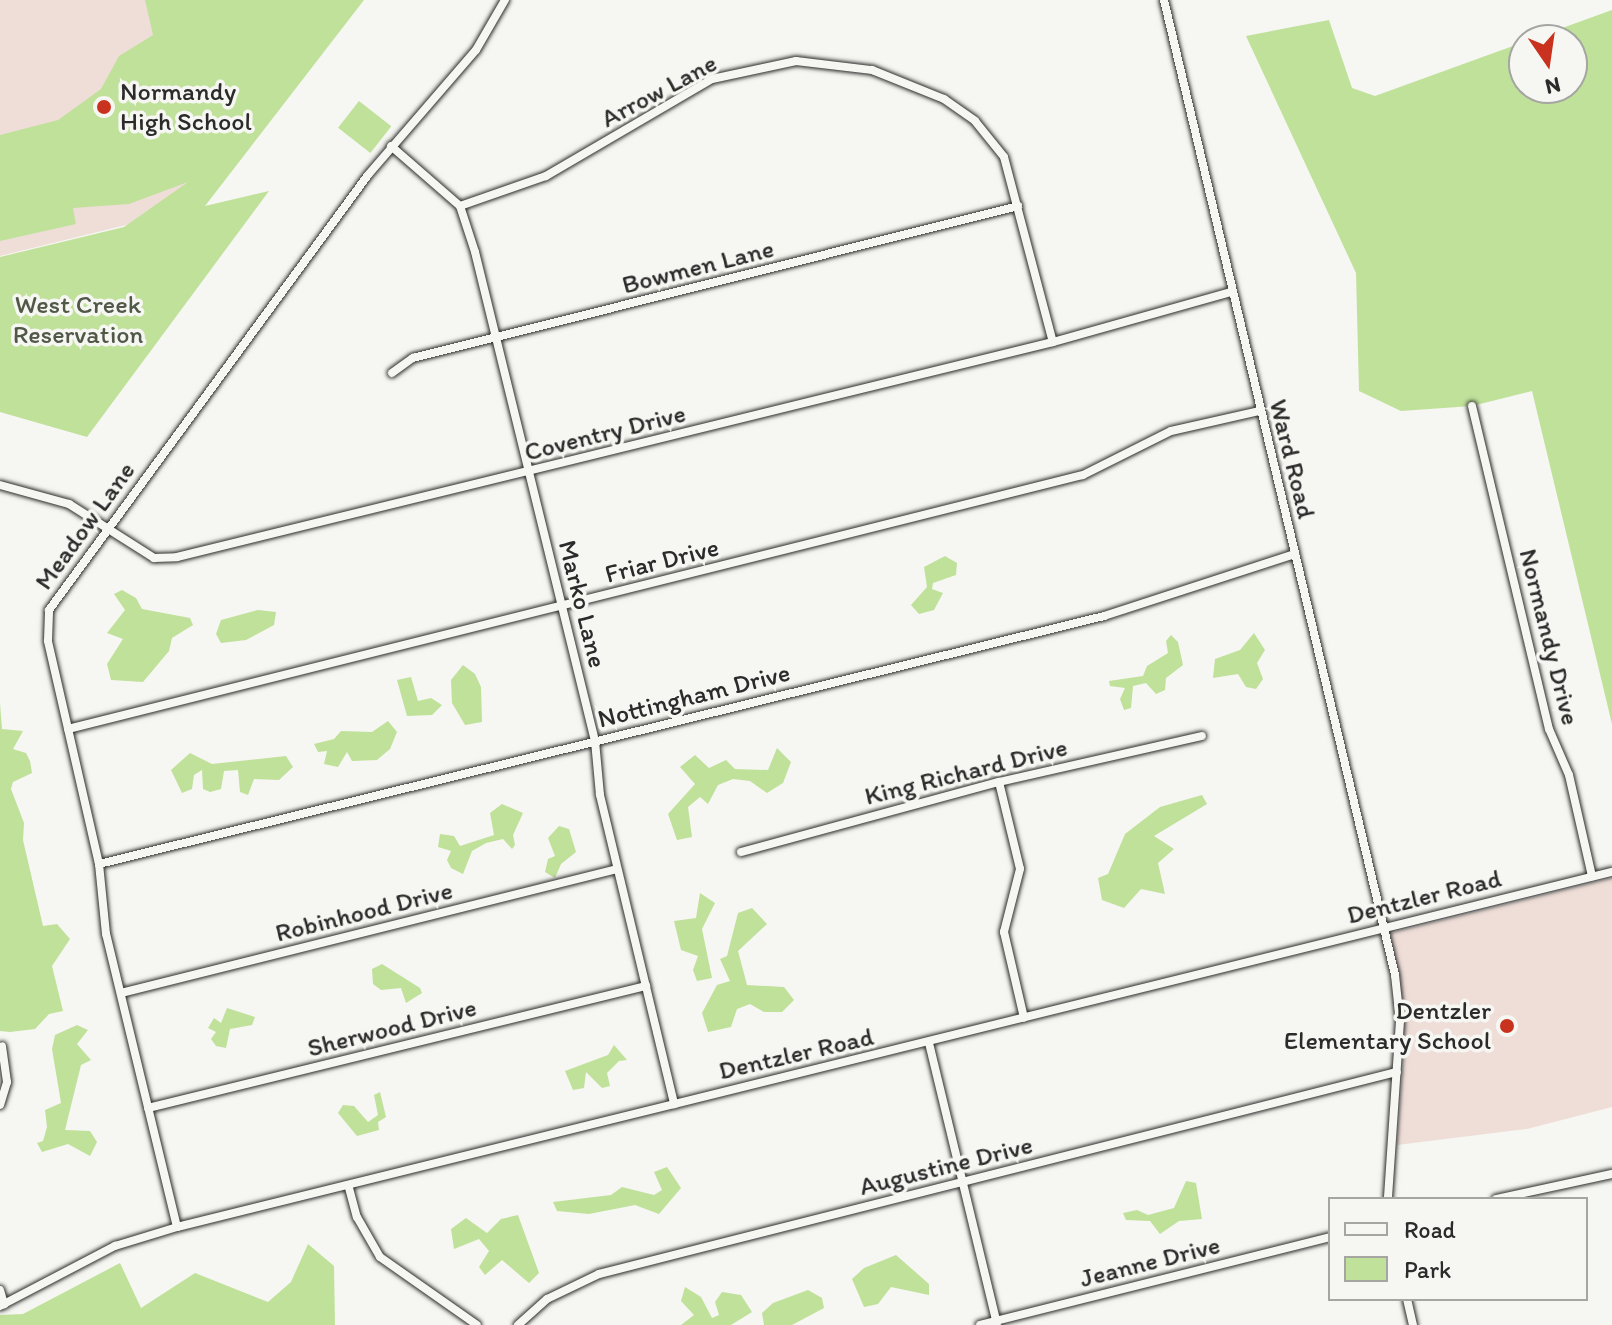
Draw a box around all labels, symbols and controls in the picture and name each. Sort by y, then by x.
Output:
north arrow [1508,24,1588,104]
street label: Arrow Lane [595,47,723,135]
text: N [1543,71,1563,101]
place label: Normandy High School [120,76,251,138]
marker: Normandy High School [95,98,113,116]
street label: Bowmen Lane [619,233,777,301]
park label: West Creek Reservation [13,289,143,350]
street label: Ward Road [1262,397,1322,521]
street label: Coventry Drive [521,398,689,468]
street label: Meadow Lane [28,456,142,596]
street label: Friar Drive [601,532,723,590]
street label: Marko Lane [551,537,613,671]
street label: Normandy Drive [1512,546,1586,728]
street label: Nottingham Drive [594,657,794,735]
street label: King Richard Drive [862,732,1070,812]
street label: Dentzler Road [1344,863,1504,931]
street label: Robinhood Drive [272,875,456,949]
street label: Sherwood Drive [304,992,480,1064]
place label: Dentzler Elementary School [1284,995,1491,1056]
marker: Dentzler Elementary School [1498,1017,1516,1035]
street label: Dentzler Road [716,1021,876,1087]
street label: Augustine Drive [856,1129,1036,1203]
legend [1328,1197,1588,1301]
text: Road [1404,1215,1456,1244]
street label: Jeanne Drive [1077,1230,1223,1294]
text: Park [1404,1255,1451,1284]

